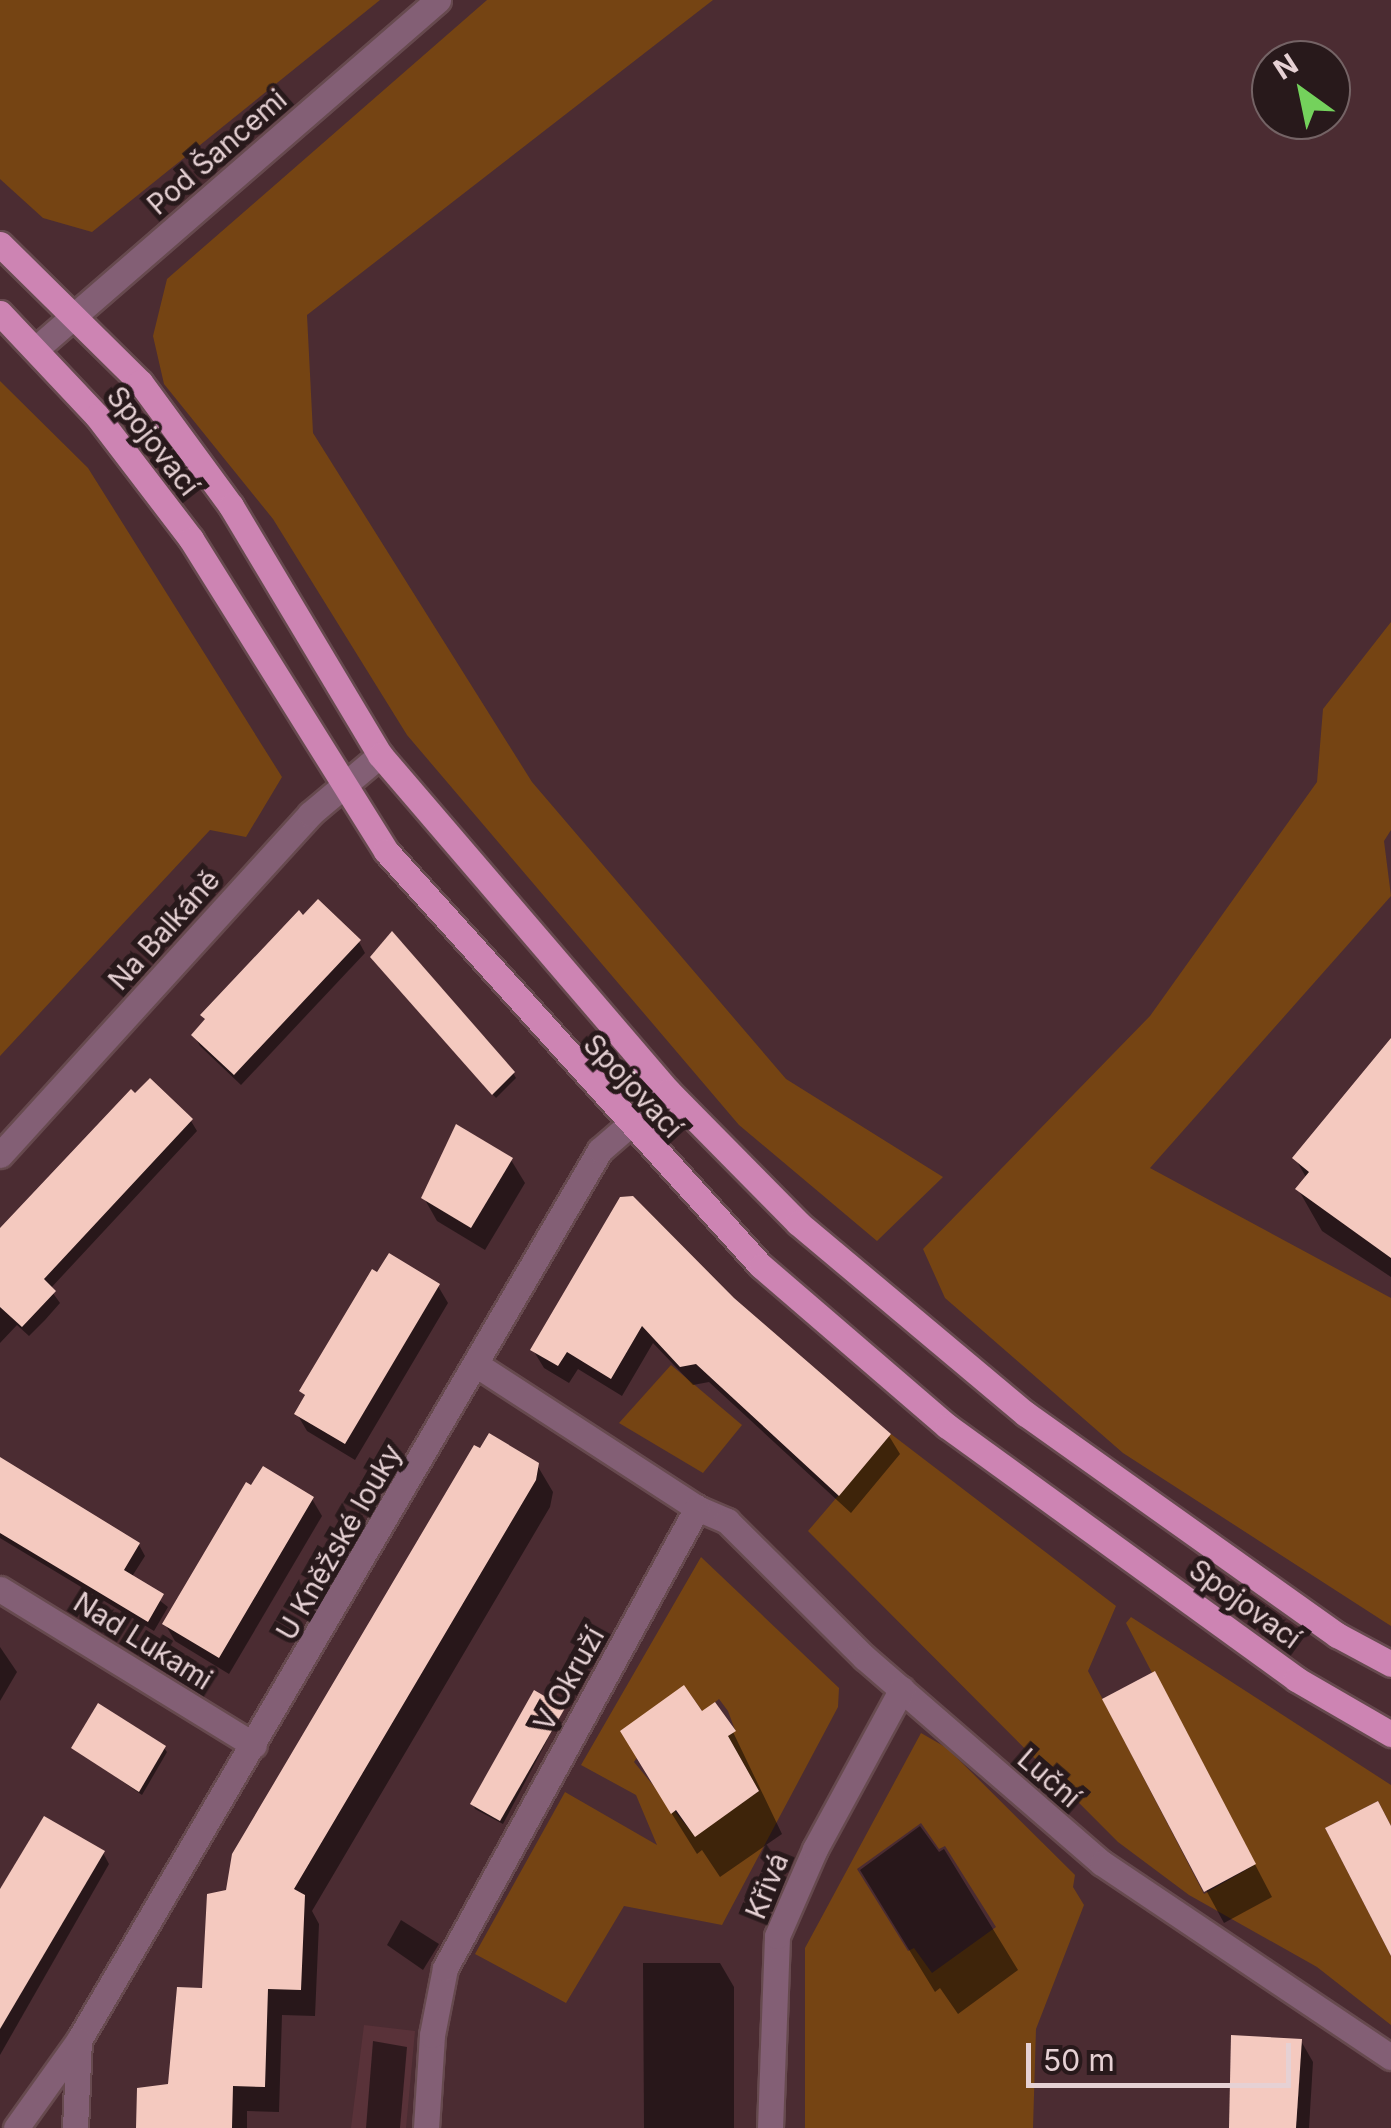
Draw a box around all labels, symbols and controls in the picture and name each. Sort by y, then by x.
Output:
north arrow [1251,40,1351,140]
text: N [1268,46,1304,87]
street label: Pod Šancemi [141,82,293,222]
street label: Spojovací [100,380,206,502]
street label: Na Balkáně [102,863,226,997]
street label: Spojovací [577,1027,689,1145]
street label: U Kněžské louky [269,1438,409,1646]
street label: Spojovací [1183,1552,1307,1656]
street label: Nad Lukami [68,1585,218,1697]
street label: V Okruží [527,1621,611,1737]
street label: Luční [1011,1742,1087,1814]
street label: Křivá [739,1848,795,1924]
scale bar [1031,2023,1296,2085]
text: 50 m [1043,2042,1115,2078]

